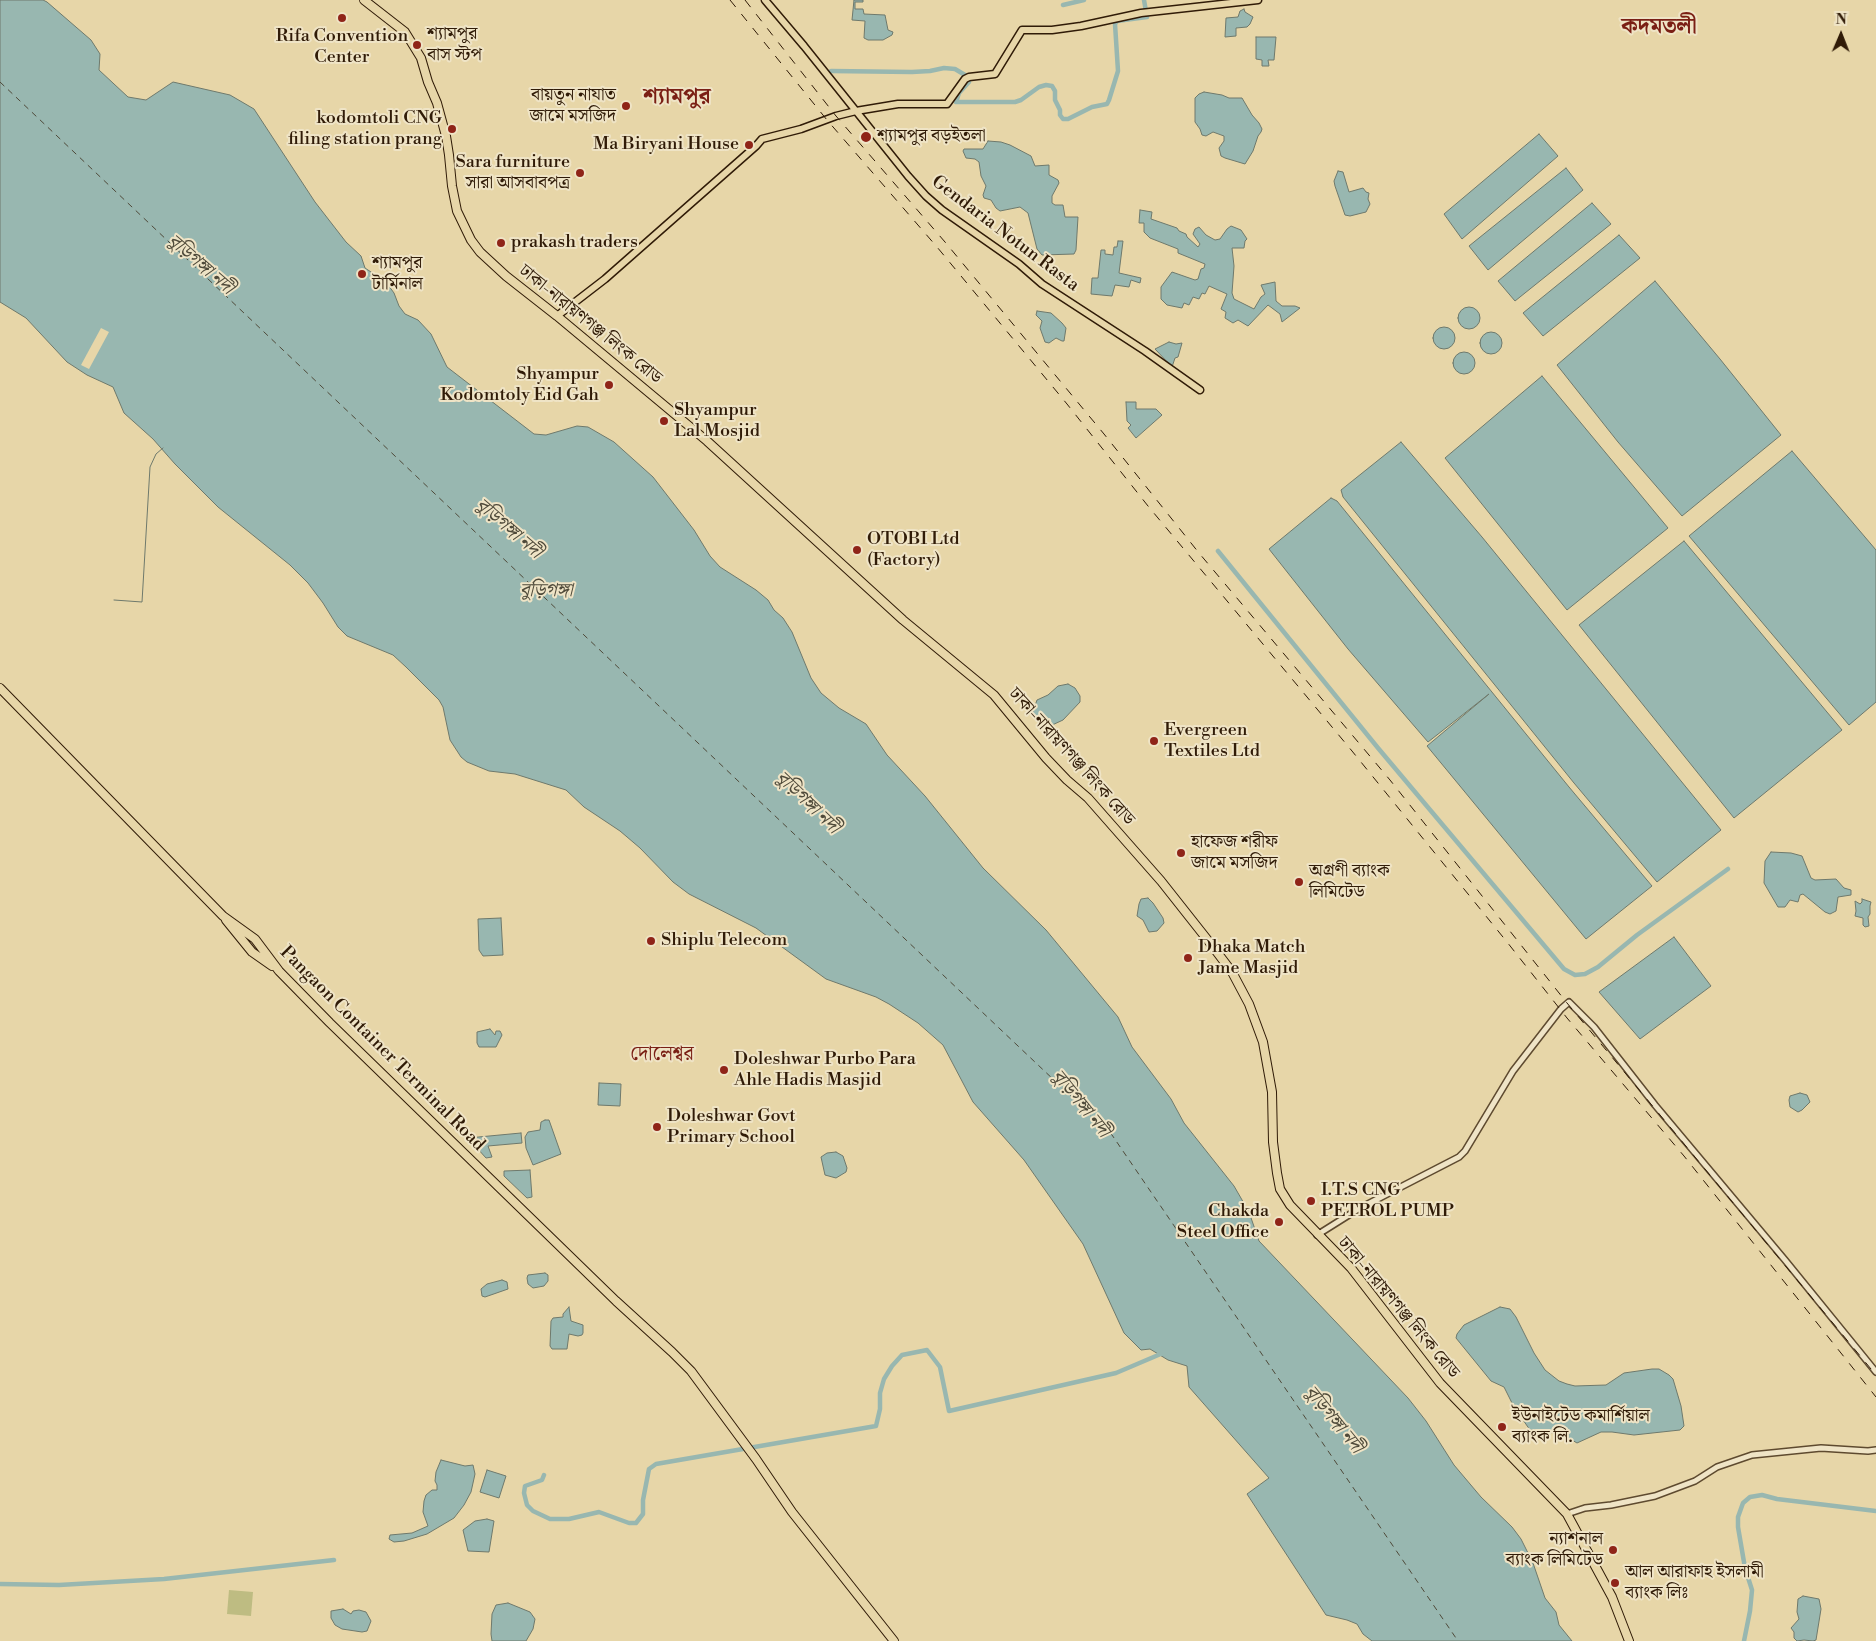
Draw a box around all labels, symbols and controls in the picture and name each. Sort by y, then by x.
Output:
north arrow [1816,10,1866,60]
text: N [1836,11,1847,29]
marker: Rifa Convention Center [336,12,348,24]
district label: কদমতলী [1621,15,1697,41]
place label: শ্যামপুর বাস স্টপ [427,24,482,66]
place label: Rifa Convention Center [276,26,408,68]
marker: শ্যামপুর বাস স্টপ [411,39,423,51]
place label: বায়তুন নাযাত জামে মসজিদ [529,85,616,128]
district label: শ্যামপুর [643,85,711,111]
marker: বায়তুন নাযাত জামে মসজিদ [620,100,632,112]
place label: kodomtoli CNG filing station prang [288,108,442,150]
marker: kodomtoli CNG filing station prang [446,123,458,135]
place label: শ্যামপুর বড়ইতলা [877,126,986,148]
marker: শ্যামপুর বড়ইতলা [859,130,873,144]
place label: Ma Biryani House [593,134,739,156]
marker: Ma Biryani House [743,139,755,151]
place label: Sara furniture সারা আসবাবপত্র [455,152,570,194]
marker: Sara furniture সারা আসবাবপত্র [574,167,586,179]
street label: Gendaria Notun Rasta [927,171,1083,297]
water label: বুড়িগঙ্গা নদী [162,230,238,300]
place label: prakash traders [511,232,638,254]
marker: prakash traders [495,237,507,249]
place label: শ্যামপুর টার্মিনাল [372,253,423,296]
street label: ঢাকা-নারায়ণগঞ্জ লিংক রোড [514,261,666,389]
marker: শ্যামপুর টার্মিনাল [356,268,368,280]
place label: Shyampur Kodomtoly Eid Gah [440,364,599,406]
marker: Shyampur Kodomtoly Eid Gah [603,379,615,391]
place label: Shyampur Lal Mosjid [674,400,760,442]
marker: Shyampur Lal Mosjid [658,415,670,427]
water label: বুড়িগঙ্গা নদী [470,494,546,564]
place label: OTOBI Ltd (Factory) [867,529,960,572]
marker: OTOBI Ltd (Factory) [851,544,863,556]
water label: বুড়িগঙ্গা [520,580,572,602]
street label: ঢাকা-নারায়ণগঞ্জ লিংক রোড [1003,684,1139,830]
place label: Evergreen Textiles Ltd [1164,720,1260,762]
marker: Evergreen Textiles Ltd [1148,735,1160,747]
water label: বুড়িগঙ্গা নদী [770,767,844,839]
place label: হাফেজ শরীফ জামে মসজিদ [1191,832,1278,874]
marker: হাফেজ শরীফ জামে মসজিদ [1175,847,1187,859]
place label: অগ্রণী ব্যাংক লিমিটেড [1309,861,1390,904]
marker: অগ্রণী ব্যাংক লিমিটেড [1293,876,1305,888]
place label: Shiplu Telecom [661,930,787,952]
marker: Shiplu Telecom [645,935,657,947]
place label: Dhaka Match Jame Masjid [1198,937,1305,980]
street label: Pangaon Container Terminal Road [275,942,489,1156]
marker: Dhaka Match Jame Masjid [1182,952,1194,964]
district label: দোলেশ্বর [630,1043,694,1067]
place label: Doleshwar Purbo Para Ahle Hadis Masjid [734,1049,916,1092]
marker: Doleshwar Purbo Para Ahle Hadis Masjid [718,1064,730,1076]
water label: বুড়িগঙ্গা নদী [1046,1066,1114,1142]
place label: Doleshwar Govt Primary School [667,1106,796,1148]
marker: Doleshwar Govt Primary School [651,1121,663,1133]
place label: I.T.S CNG PETROL PUMP [1321,1180,1454,1222]
marker: I.T.S CNG PETROL PUMP [1305,1195,1317,1207]
place label: Chakda Steel Office [1177,1201,1269,1244]
marker: Chakda Steel Office [1273,1216,1285,1228]
street label: ঢাকা-নারায়ণগঞ্জ লিংক রোড [1333,1233,1463,1383]
water label: বুড়িগঙ্গা নদী [1299,1382,1367,1458]
place label: ইউনাইটেড কমার্শিয়াল ব্যাংক লি. [1512,1406,1650,1448]
marker: ইউনাইটেড কমার্শিয়াল ব্যাংক লি. [1496,1421,1508,1433]
place label: ন্যাশনাল ব্যাংক লিমিটেড [1506,1529,1603,1572]
marker: ন্যাশনাল ব্যাংক লিমিটেড [1607,1544,1619,1556]
place label: আল আরাফাহ ইসলামী ব্যাংক লিঃ [1625,1562,1764,1605]
marker: আল আরাফাহ ইসলামী ব্যাংক লিঃ [1609,1577,1621,1589]

